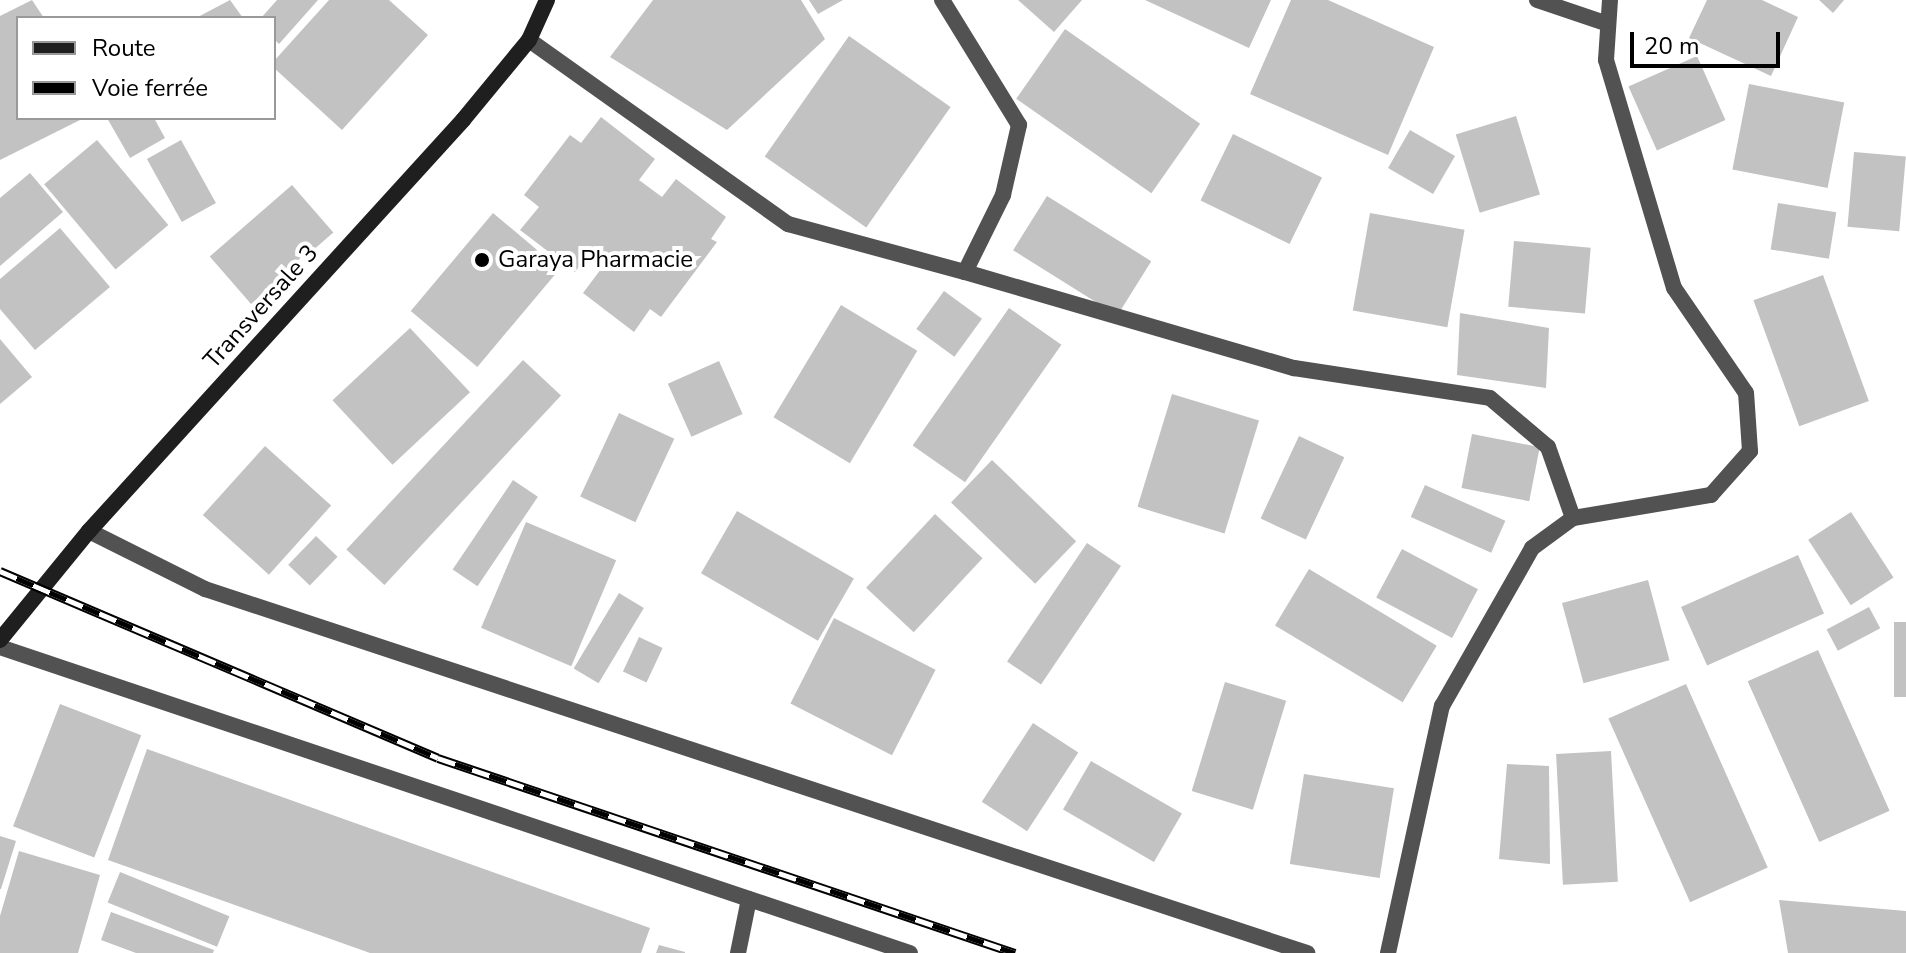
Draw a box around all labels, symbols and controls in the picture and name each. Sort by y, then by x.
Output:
legend [16,16,276,120]
scale bar [1634,16,1784,66]
text: 20 m [1644,30,1700,62]
text: Route [92,32,156,64]
text: Voie ferrée [92,72,208,104]
street label: Transversale 3 [198,239,324,375]
place label: Garaya Pharmacie [498,246,693,274]
marker: Garaya Pharmacie [473,251,491,269]

